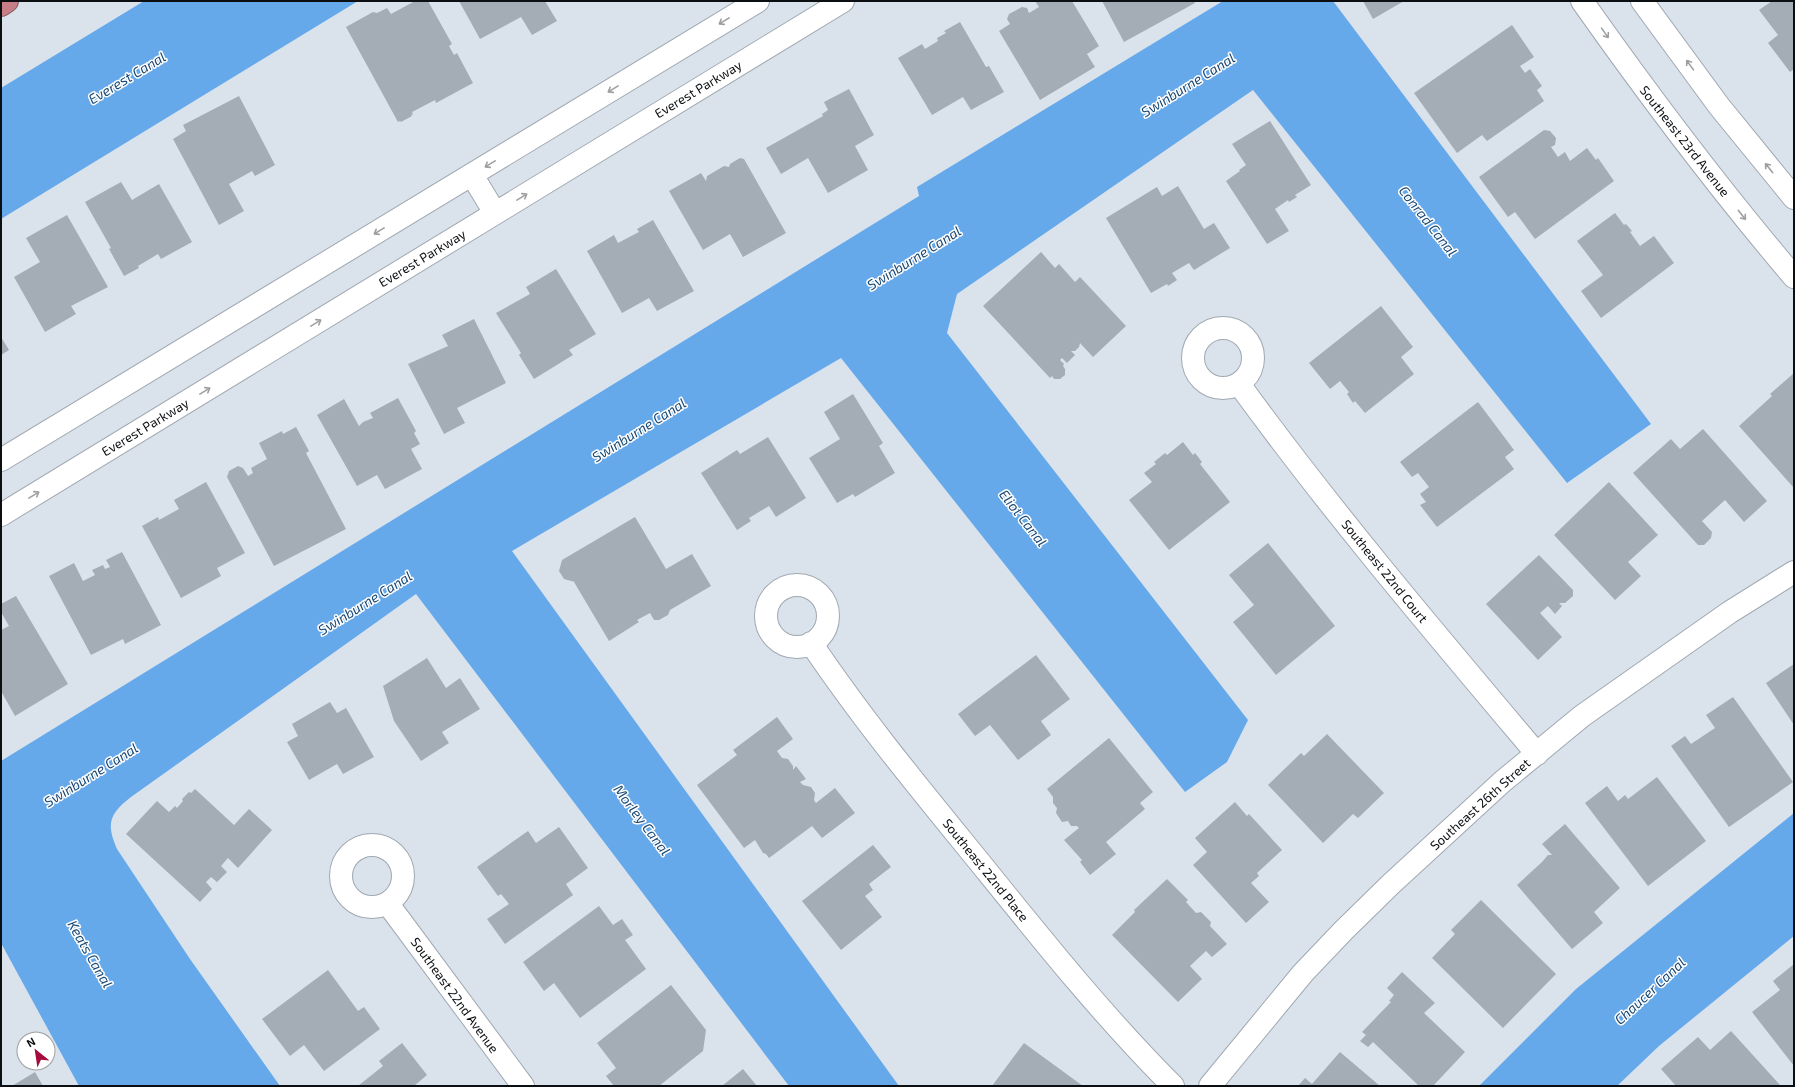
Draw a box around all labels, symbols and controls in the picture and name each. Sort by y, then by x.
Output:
one-way arrow [718,18,730,26]
one-way arrow [1601,27,1609,38]
water label: Everest Canal [85,48,169,107]
water label: Swinburne Canal [1138,49,1238,120]
street label: Everest Parkway [652,57,745,121]
one-way arrow [1685,60,1694,71]
street label: Southeast 23rd Avenue [1637,82,1733,200]
one-way arrow [608,85,619,93]
one-way arrow [485,160,496,168]
one-way arrow [1765,163,1774,173]
water label: Conrad Canal [1396,182,1461,259]
one-way arrow [516,192,528,200]
one-way arrow [1738,209,1747,220]
water label: Swinburne Canal [864,222,964,293]
street label: Everest Parkway [376,226,469,290]
one-way arrow [373,228,385,236]
one-way arrow [310,319,321,327]
one-way arrow [199,386,211,394]
water label: Swinburne Canal [589,394,689,465]
street label: Everest Parkway [99,395,192,459]
water label: Eliot Canal [996,486,1051,550]
one-way arrow [28,491,39,499]
street label: Southeast 22nd Court [1338,516,1432,626]
water label: Swinburne Canal [315,567,415,638]
water label: Swinburne Canal [41,739,141,810]
street label: Southeast 26th Street [1427,755,1533,853]
water label: Morley Canal [610,781,674,858]
street label: Southeast 22nd Place [940,815,1032,925]
water label: Keats Canal [64,917,117,991]
street label: Southeast 22nd Avenue [408,934,502,1056]
water label: Chaucer Canal [1611,953,1689,1028]
north arrow [16,1031,56,1071]
text: N [24,1034,37,1050]

